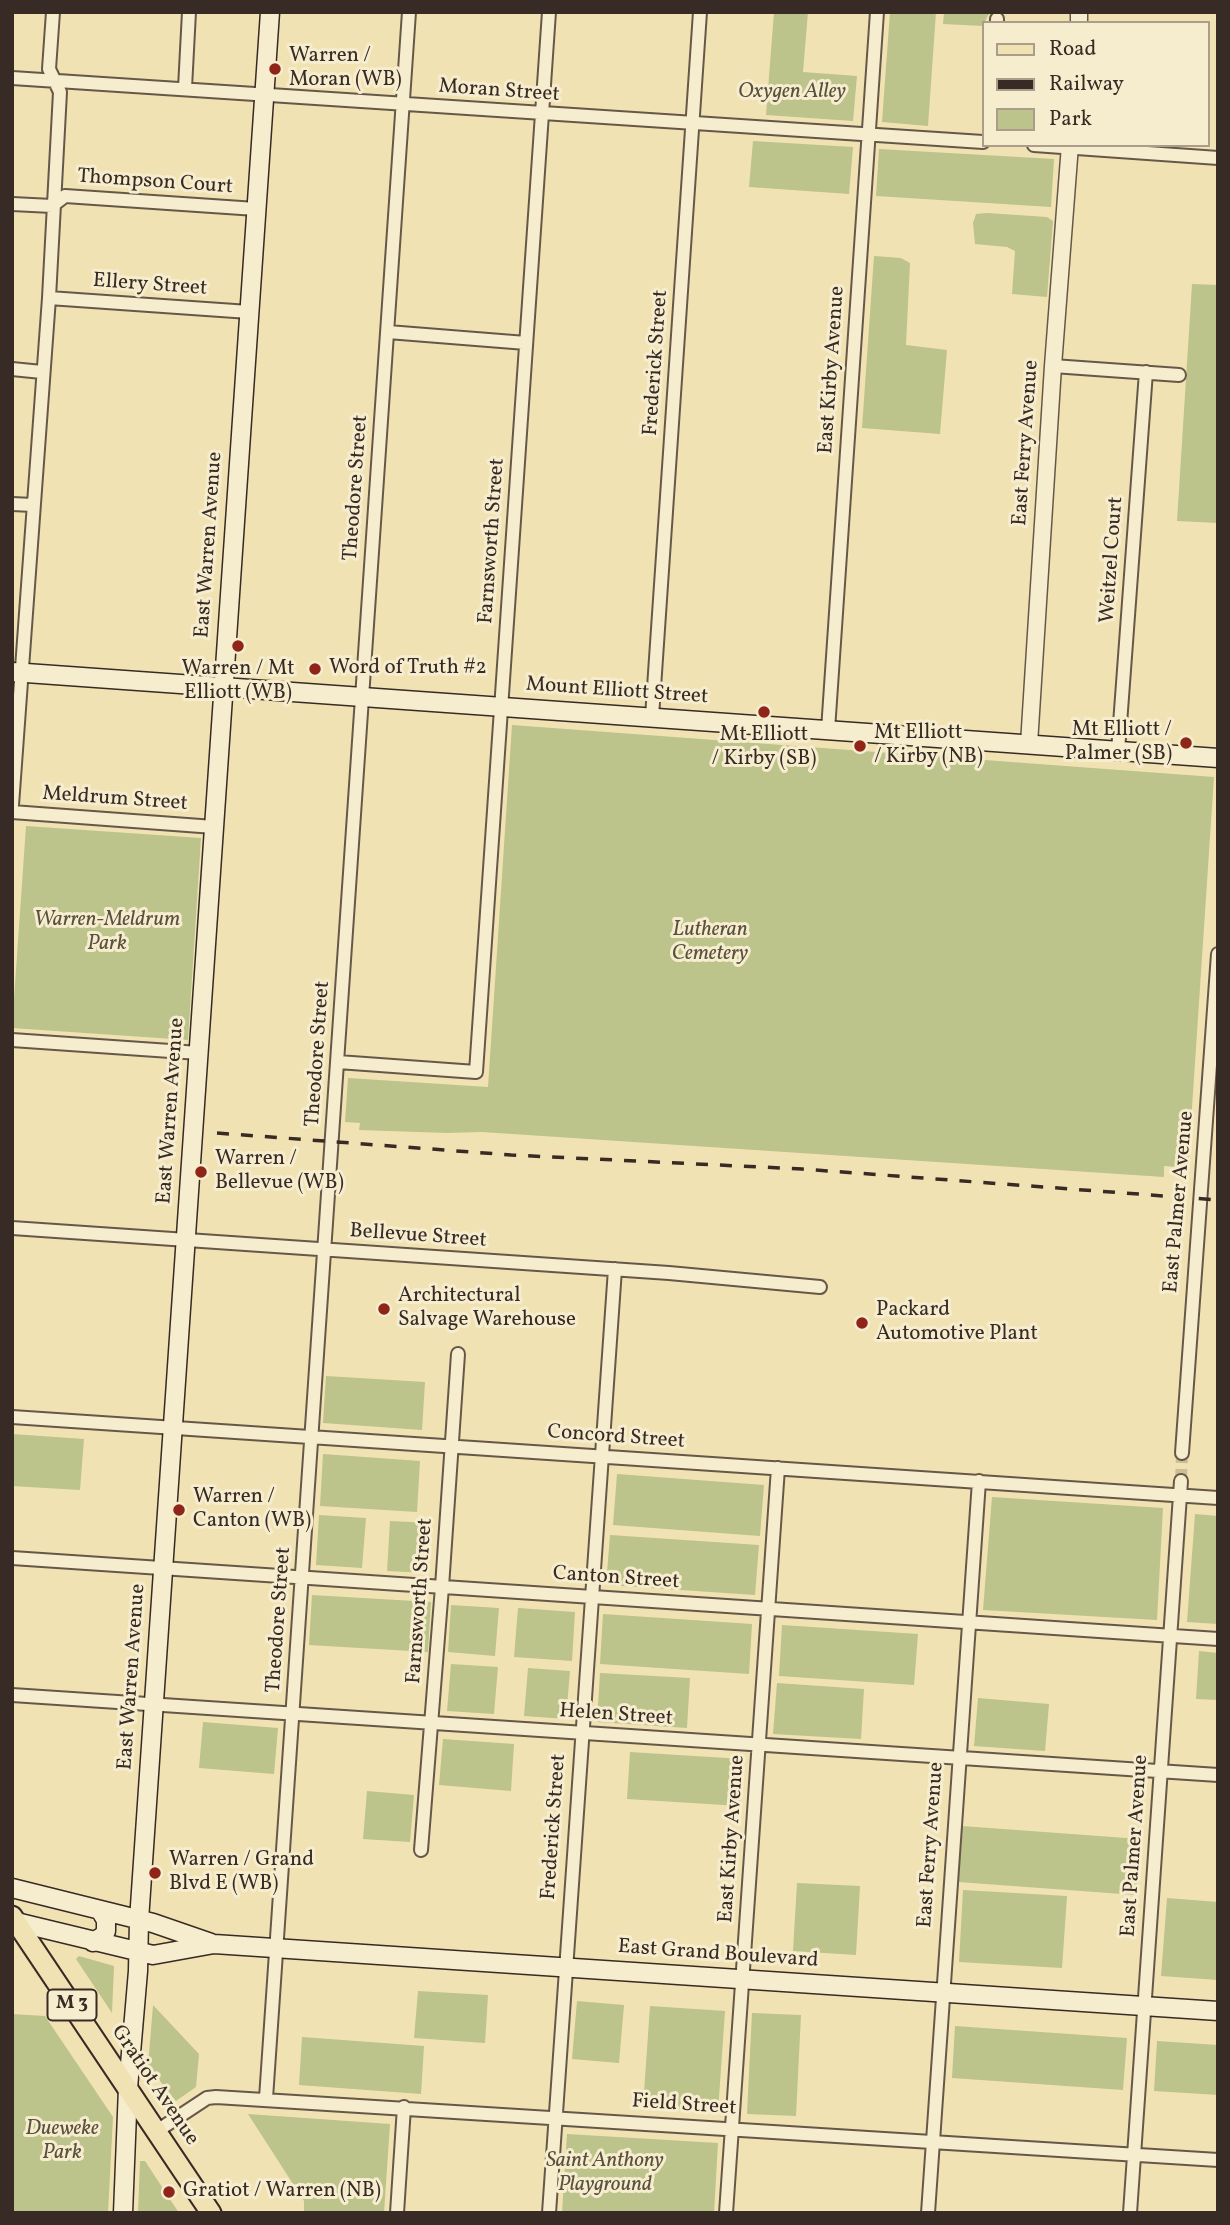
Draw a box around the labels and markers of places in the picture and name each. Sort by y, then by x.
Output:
place label: Warren / Moran (WB) [289,44,402,94]
marker: Warren / Moran (WB) [267,61,283,77]
marker: Warren / Mt Elliott (WB) [230,638,246,654]
place label: Word of Truth #2 [329,656,487,682]
place label: Warren / Mt Elliott (WB) [181,657,295,707]
marker: Word of Truth #2 [307,661,323,677]
marker: Mt Elliott / Kirby (SB) [756,704,772,720]
place label: Mt Elliott / Palmer (SB) [1065,718,1172,768]
place label: Mt Elliott / Kirby (NB) [874,721,983,771]
place label: Mt Elliott / Kirby (SB) [712,723,816,773]
marker: Mt Elliott / Palmer (SB) [1178,735,1194,751]
marker: Mt Elliott / Kirby (NB) [852,738,868,754]
place label: Warren / Bellevue (WB) [215,1147,344,1197]
marker: Warren / Bellevue (WB) [193,1164,209,1180]
place label: Architectural Salvage Warehouse [398,1284,576,1334]
place label: Packard Automotive Plant [876,1298,1038,1348]
marker: Architectural Salvage Warehouse [376,1301,392,1317]
marker: Packard Automotive Plant [854,1315,870,1331]
place label: Warren / Canton (WB) [193,1485,311,1535]
marker: Warren / Canton (WB) [171,1502,187,1518]
place label: Warren / Grand Blvd E (WB) [169,1848,314,1898]
marker: Warren / Grand Blvd E (WB) [147,1865,163,1881]
place label: Gratiot / Warren (NB) [183,2179,381,2205]
marker: Gratiot / Warren (NB) [161,2184,177,2200]

